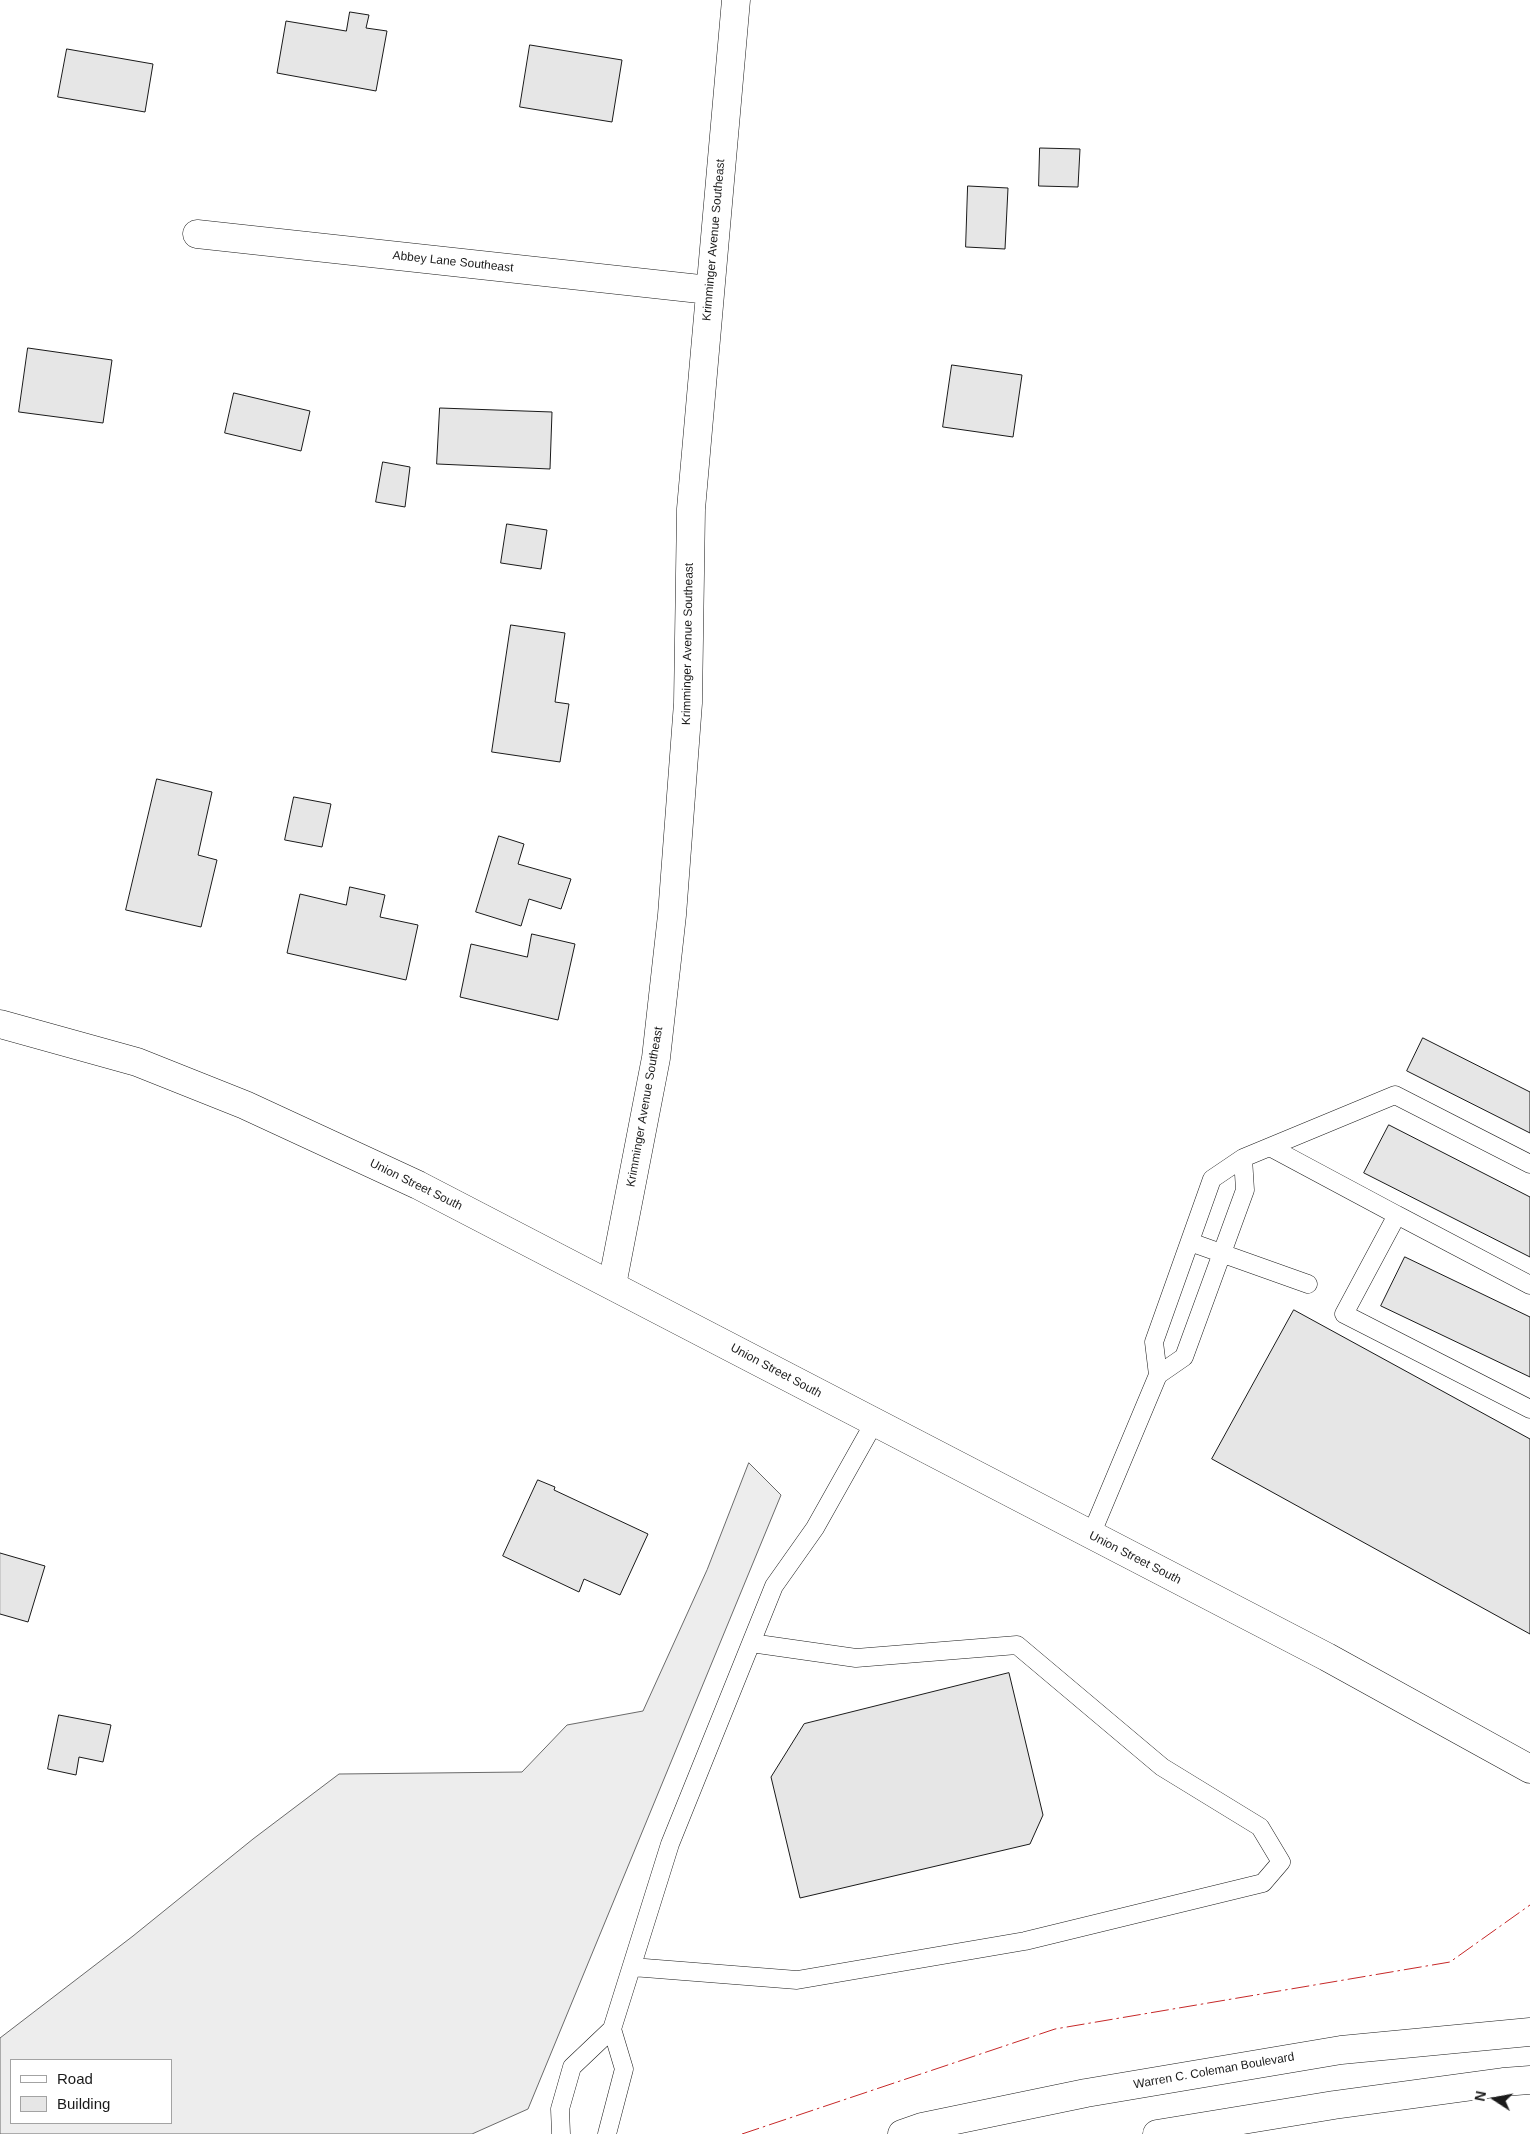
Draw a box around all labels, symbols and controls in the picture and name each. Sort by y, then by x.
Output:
street label: Krimminger Avenue Southeast [700,158,728,322]
street label: Abbey Lane Southeast [392,248,514,276]
street label: Krimminger Avenue Southeast [679,563,697,725]
street label: Krimminger Avenue Southeast [624,1026,666,1188]
street label: Union Street South [367,1156,465,1214]
street label: Union Street South [728,1341,824,1401]
street label: Union Street South [1087,1529,1183,1587]
street label: Warren C. Coleman Boulevard [1133,2050,1295,2092]
legend [10,2059,172,2124]
text: Road [57,2070,93,2087]
north arrow [1470,2074,1520,2124]
text: N [1471,2090,1489,2103]
text: Building [57,2095,110,2112]

